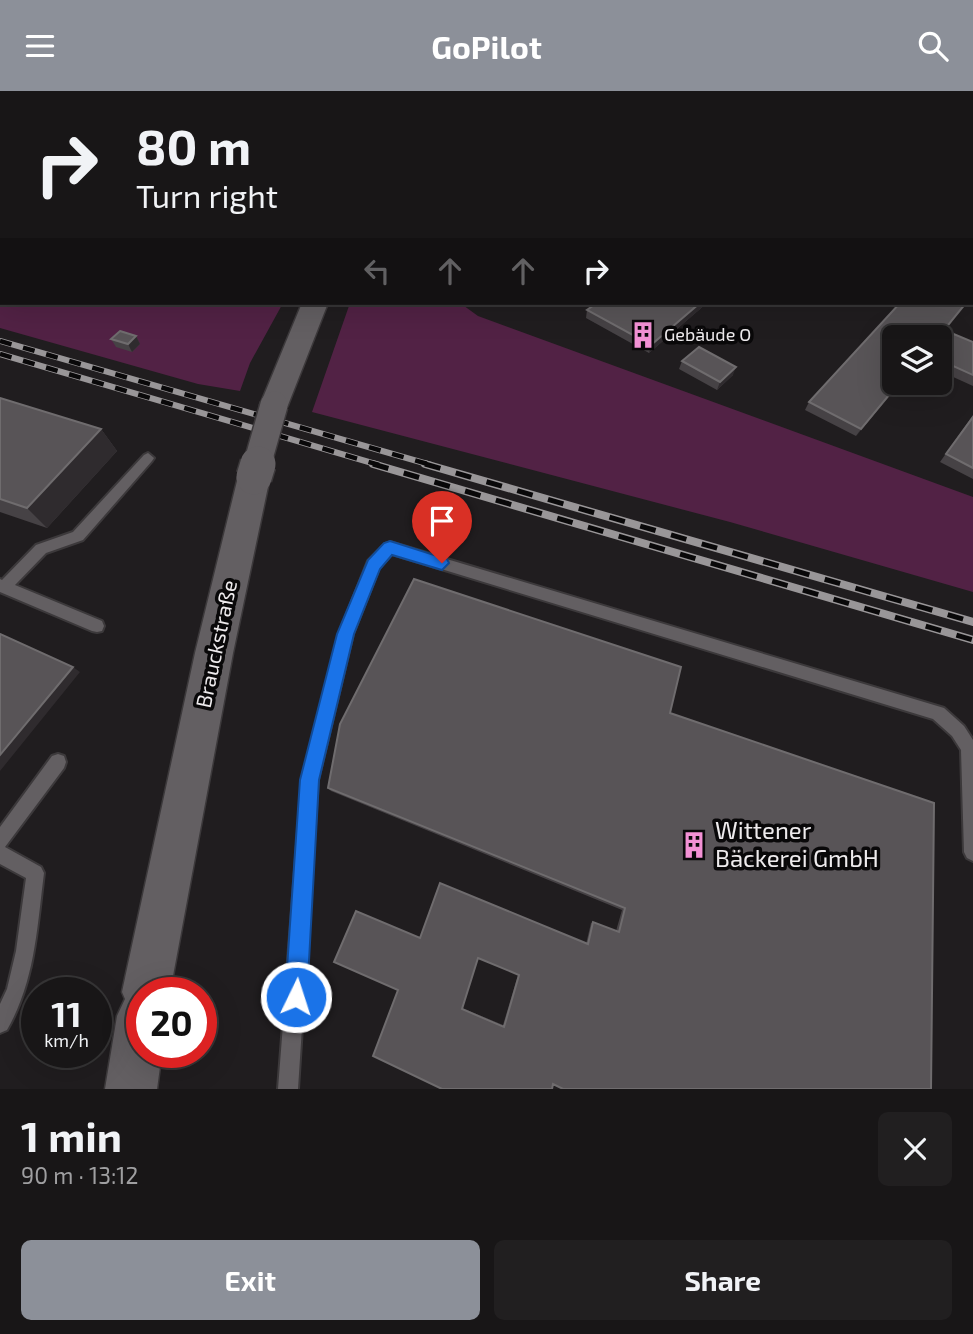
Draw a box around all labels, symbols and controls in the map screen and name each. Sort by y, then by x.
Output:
icon: menu [21,27,59,65]
text: GoPilot [431,27,542,65]
icon: search [914,27,952,65]
text: 80 m [136,116,251,175]
icon: right [21,119,112,210]
text: Turn right [136,176,278,214]
icon: left [358,252,396,290]
icon: ahead [431,252,469,290]
icon: ahead [504,252,542,290]
icon: right [577,252,615,290]
building icon: Gebäude O [628,320,658,350]
place label: Gebäude O [664,323,751,345]
map controls [882,325,952,395]
button: layers [882,325,952,395]
pin [412,491,472,563]
icon: arrive [423,502,461,540]
street label: Brauckstraße [190,578,241,710]
place label: Wittener Bäckerei GmbH [715,815,879,872]
building icon: Wittener Bäckerei GmbH [679,830,709,860]
position arrow [259,960,333,1034]
speed limit sign: 20 [126,977,217,1068]
text: 11 [51,992,82,1034]
text: km/h [44,1029,89,1051]
text: 1 min [21,1110,122,1160]
button: close [878,1112,952,1186]
text: 90 m · 13:12 [21,1161,138,1189]
button: Exit [21,1240,480,1320]
button: Share [494,1240,952,1320]

